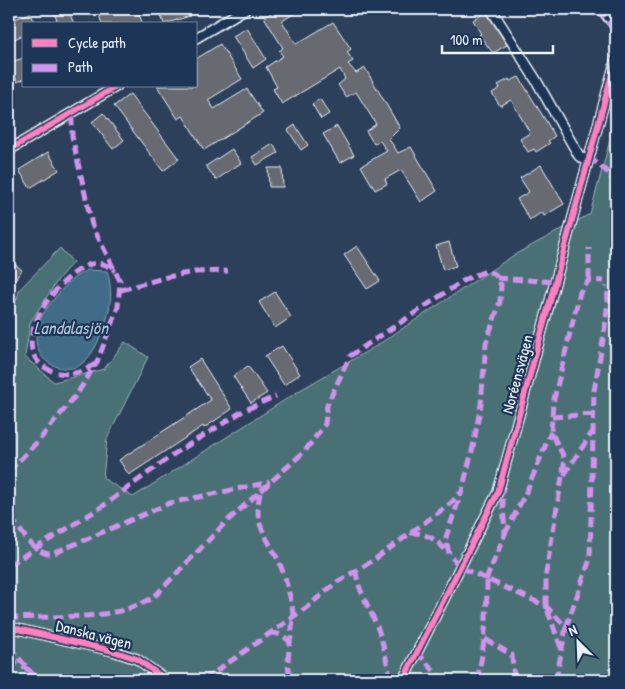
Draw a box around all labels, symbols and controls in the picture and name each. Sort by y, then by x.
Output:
legend [22,22,198,88]
scale bar [442,22,554,54]
text: 100 m [450,29,483,50]
text: Cycle path [68,32,126,53]
text: Path [68,56,93,77]
water label: Landalasjön [34,315,110,340]
street label: Noréensvägen [496,332,538,416]
street label: Danska vägen [54,614,134,654]
north arrow [552,616,602,666]
text: N [565,619,580,640]

